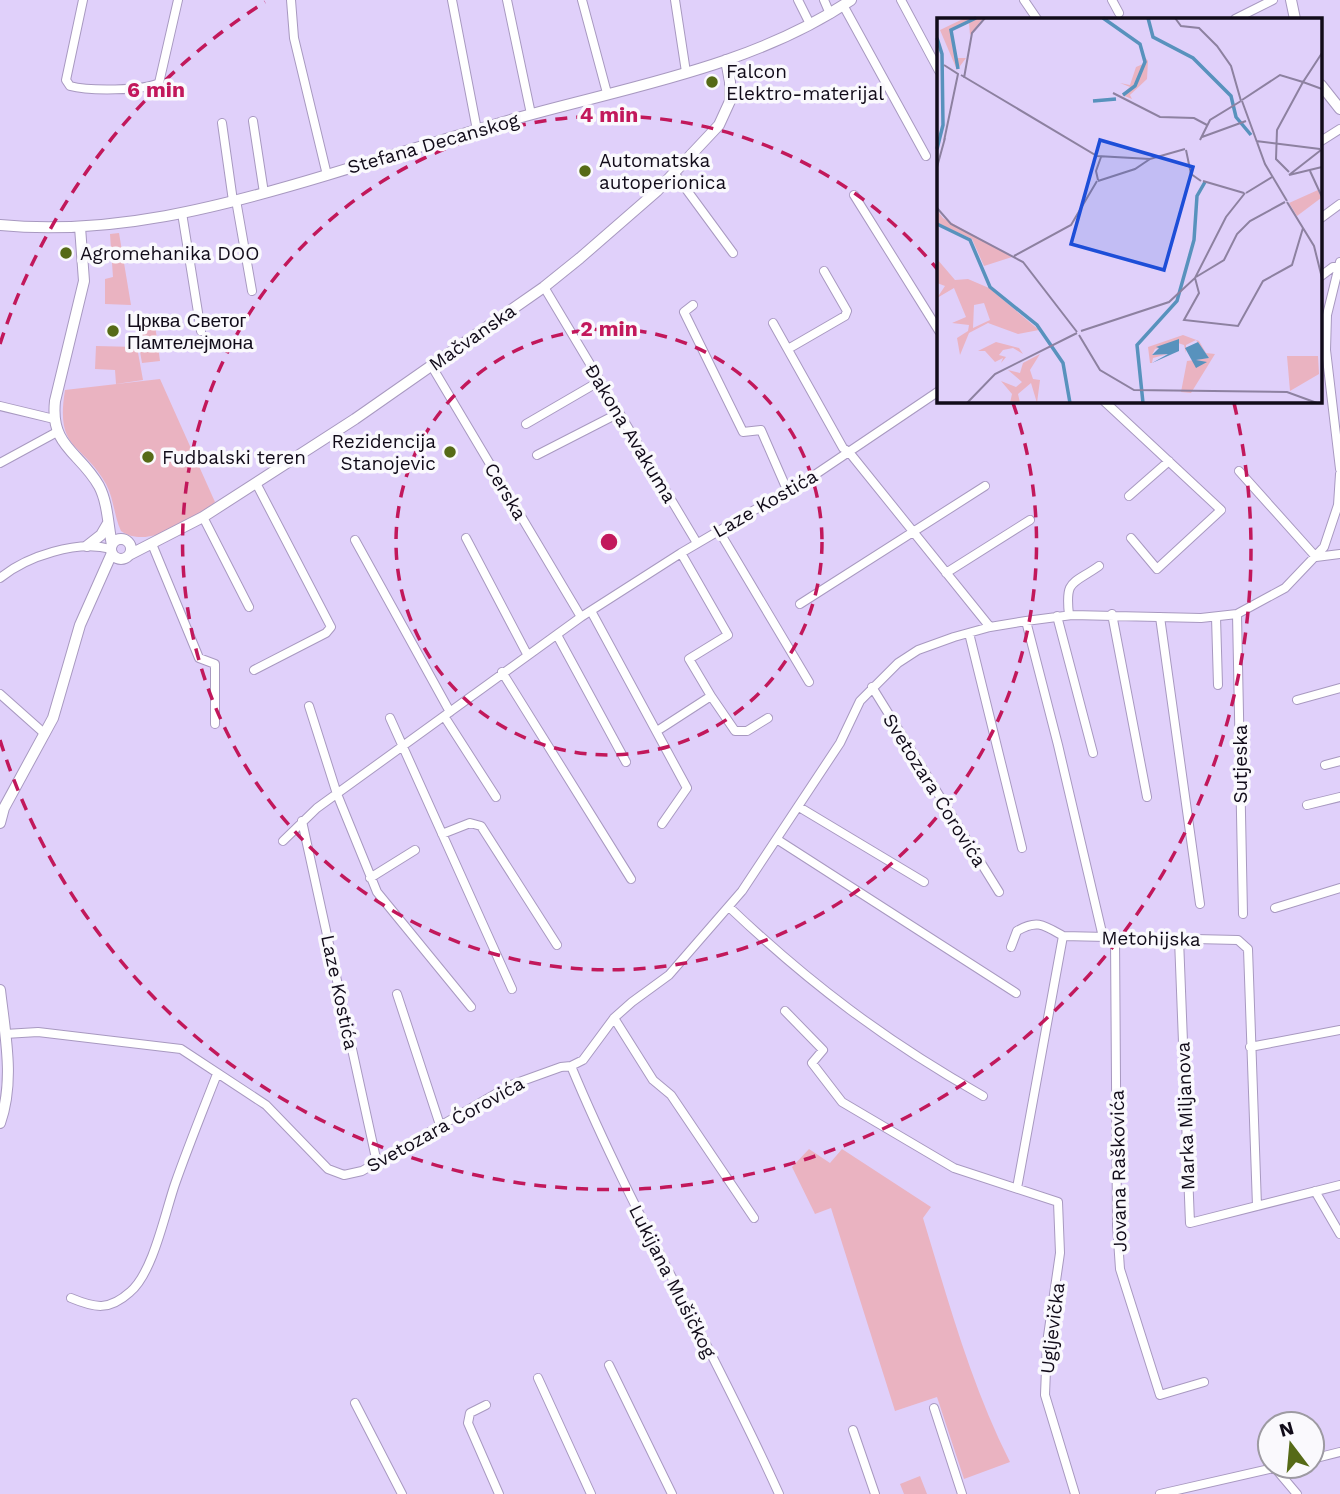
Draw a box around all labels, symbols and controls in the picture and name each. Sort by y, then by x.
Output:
inset map [937,18,1322,402]
place label: Falcon Elektro-materijal [726,60,884,105]
marker: Falcon Elektro-materijal [704,74,720,90]
text: 6 min [127,77,185,102]
text: 4 min [580,102,638,127]
street label: Stefana Decanskog [345,108,522,179]
place label: Automatska autoperionica [599,149,726,194]
marker: Automatska autoperionica [577,163,593,179]
place label: Agromehanika DOO [80,242,259,265]
marker: Agromehanika DOO [58,245,74,261]
street label: Mačvanska [424,299,520,376]
place label: Црква Светог Памтелејмона [127,309,254,354]
text: 2 min [580,316,638,341]
marker: Црква Светог Памтелејмона [105,323,121,339]
street label: Đakona Avakuma [580,360,681,507]
place label: Rezidencija Stanojevic [331,430,436,475]
marker: Rezidencija Stanojevic [442,444,458,460]
place label: Fudbalski teren [162,446,306,469]
marker: Fudbalski teren [140,449,156,465]
street label: Cerska [480,458,532,524]
street label: Laze Kostića [709,464,822,543]
centre of rings [597,530,621,554]
street label: Svetozara Ćorovića [878,709,991,871]
street label: Sutjeska [1229,724,1252,804]
street label: Metohijska [1101,926,1201,951]
street label: Laze Kostića [316,932,363,1052]
street label: Marka Miljanova [1171,1041,1200,1191]
street label: Svetozara Ćorovića [362,1071,528,1177]
street label: Jovana Raškovića [1106,1089,1131,1252]
street label: Lukijana Mušičkog [624,1201,721,1362]
street label: Ugljevička [1035,1281,1070,1375]
north arrow [1256,1410,1326,1480]
text: N [1277,1416,1296,1442]

